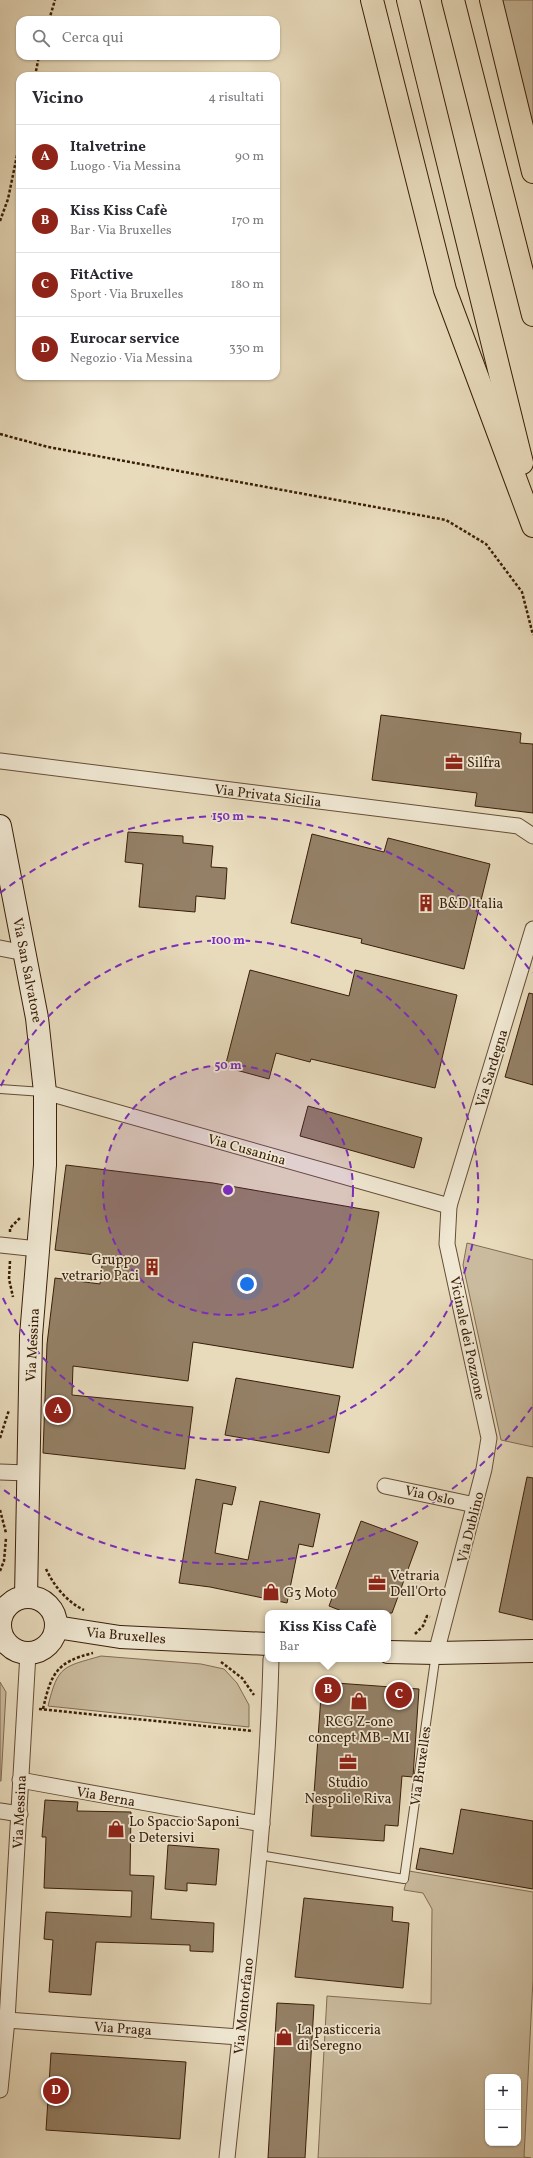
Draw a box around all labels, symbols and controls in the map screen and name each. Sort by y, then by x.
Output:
search box [16,16,280,60]
icon: search [30,27,52,49]
text: Cerca qui [62,28,124,49]
text: Vicino [32,87,83,110]
text: 4 risultati [208,89,264,107]
text: Italvetrine [70,137,146,158]
text: A [40,148,50,166]
text: 90 m [235,148,264,166]
text: Luogo · Via Messina [70,158,181,176]
text: Kiss Kiss Cafè [70,201,168,222]
text: B [41,212,49,230]
text: 170 m [231,212,264,230]
text: Bar · Via Bruxelles [70,222,172,240]
text: FitActive [70,265,133,286]
text: C [41,276,49,294]
text: 180 m [230,276,264,294]
text: Sport · Via Bruxelles [70,286,183,304]
text: Eurocar service [70,329,179,350]
text: D [40,340,50,358]
text: 330 m [229,340,264,358]
text: Negozio · Via Messina [70,350,193,368]
office icon: Silfra [444,752,464,772]
place label: Silfra [467,754,501,773]
street label: Via Privata Sicilia [213,780,322,812]
text: 150 m [212,809,244,825]
building icon: B&D Italia [416,893,436,913]
place label: B&D Italia [439,895,503,914]
street label: Via San Salvatore [7,916,46,1025]
text: 100 m [211,933,245,949]
street label: Via Sardegna [472,1027,513,1110]
text: 50 m [214,1058,242,1074]
street label: Via Cusanina [205,1130,288,1171]
centre of rings [221,1183,235,1197]
place label: Gruppo vetrario Paci [61,1251,139,1286]
building icon: Gruppo vetrario Paci [142,1257,162,1277]
your location [237,1274,257,1294]
street label: Vicinale dei Pozzone [444,1275,489,1402]
street label: Via Messina [22,1308,45,1382]
pin: A [45,1395,71,1425]
street label: Via Oslo [403,1482,456,1511]
street label: Via Dublino [453,1490,489,1565]
place label: Vetraria Dell'Orto [390,1567,446,1602]
office icon: Vetraria Dell'Orto [367,1573,387,1593]
shop icon: G3 Moto [261,1582,281,1602]
place label: G3 Moto [284,1584,337,1603]
popup [265,1610,391,1662]
text: Kiss Kiss Cafè [279,1617,377,1638]
street label: Via Bruxelles [85,1624,167,1649]
text: Bar [279,1638,299,1656]
pin: B [315,1675,341,1705]
pin: C [386,1680,412,1710]
shop icon: RCG Z-one concept MB - MI [349,1691,369,1711]
place label: RCG Z-one concept MB - MI [308,1713,410,1748]
street label: Via Bruxelles [407,1725,436,1807]
office icon: Studio Nespoli e Riva [338,1752,358,1772]
place label: Studio Nespoli e Riva [304,1774,392,1809]
street label: Via Messina [9,1775,32,1849]
street label: Via Berna [75,1783,137,1812]
place label: Lo Spaccio Saponi e Detersivi [129,1813,240,1848]
shop icon: Lo Spaccio Saponi e Detersivi [106,1819,126,1839]
street label: Via Montorfano [230,1957,259,2055]
street label: Via Praga [93,2018,153,2041]
place label: La pasticceria di Seregno [297,2021,381,2056]
shop icon: La pasticceria di Seregno [274,2027,294,2047]
map controls [485,2074,521,2146]
button: + [485,2074,521,2110]
pin: D [43,2076,69,2106]
button: − [485,2110,521,2146]

